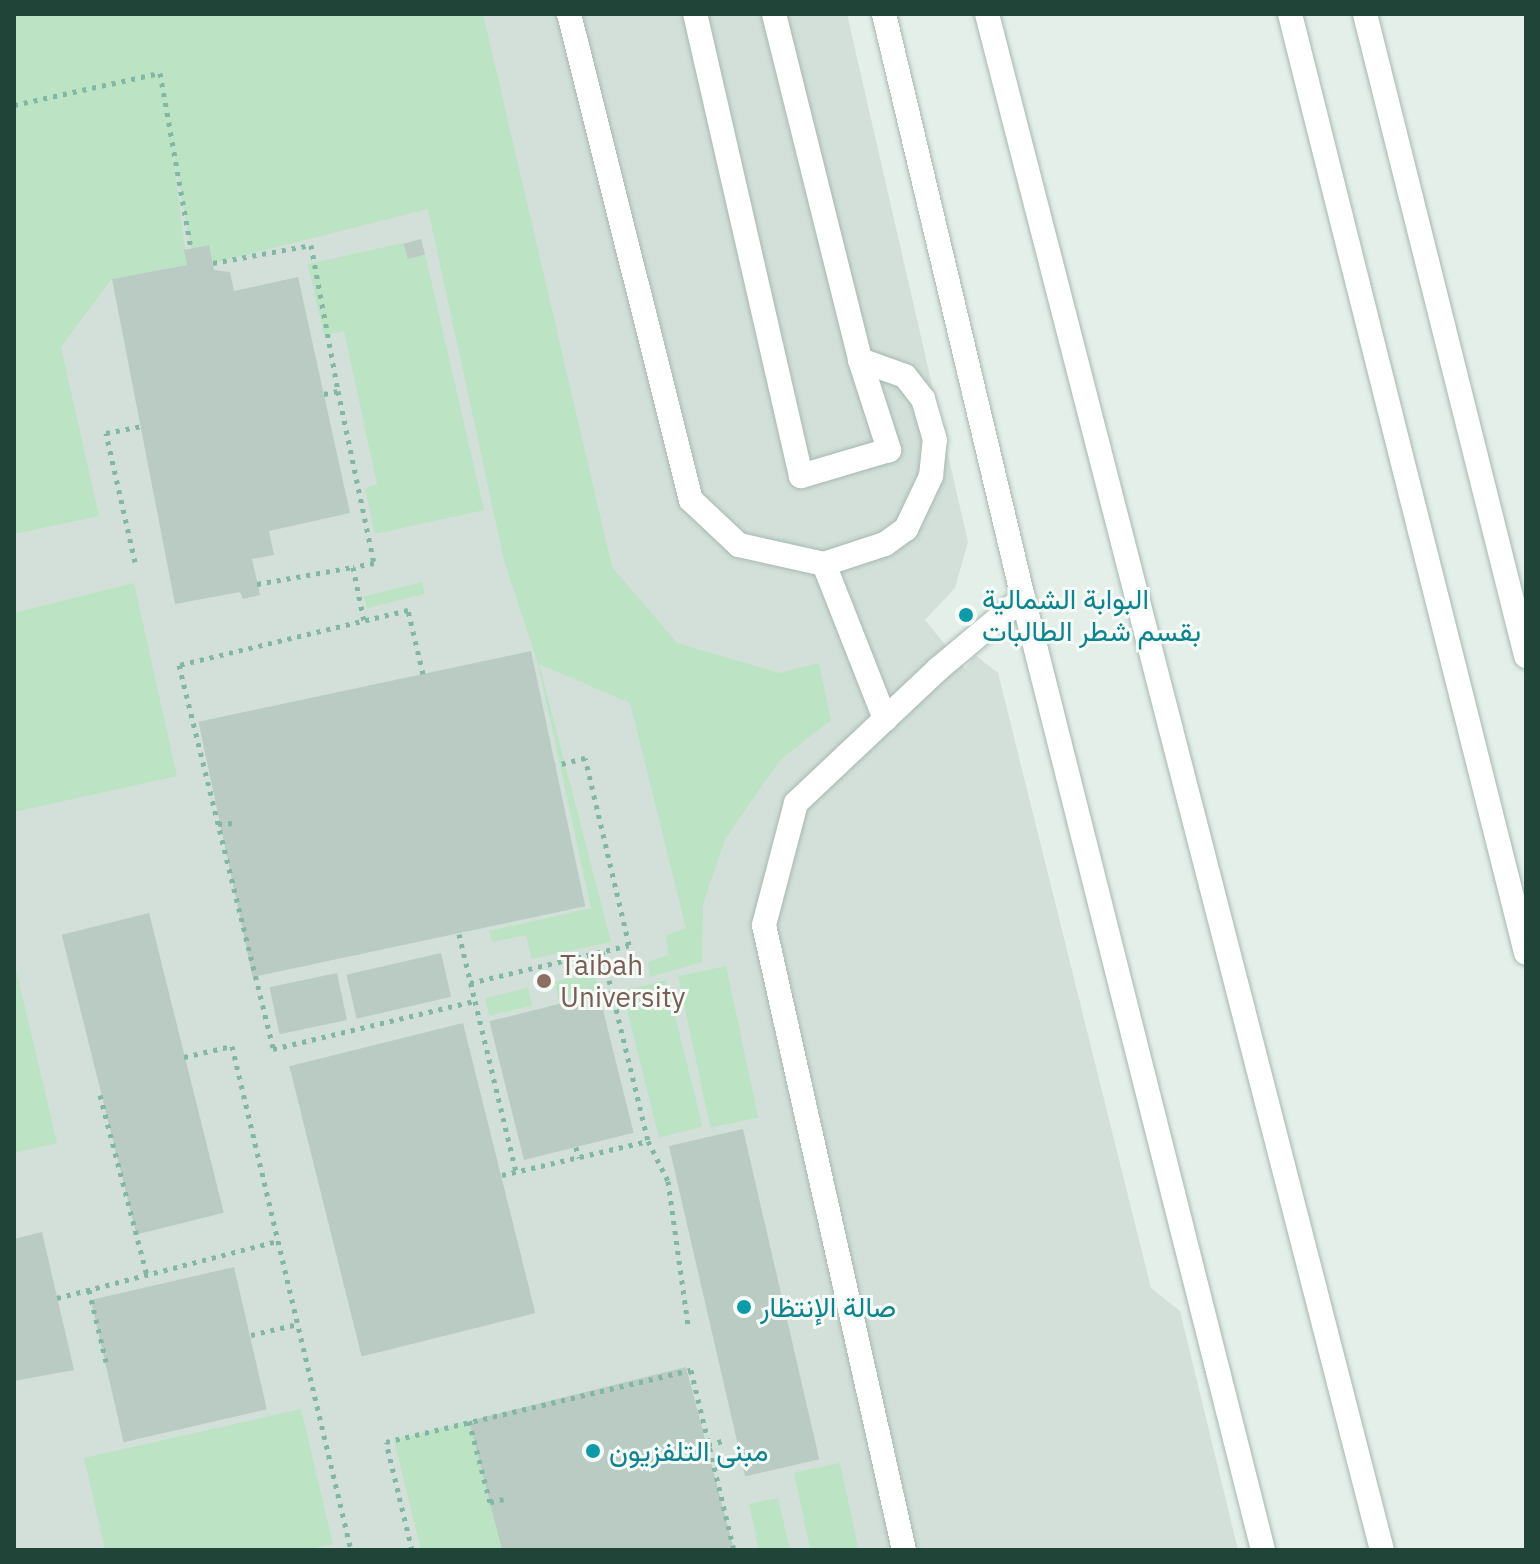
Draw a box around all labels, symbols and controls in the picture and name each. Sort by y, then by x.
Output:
place label: البوابة الشمالية بقسم شطر الطالبات [982,582,1201,648]
marker: البوابة الشمالية بقسم شطر الطالبات [957,606,975,624]
place label: Taibah University [560,948,686,1014]
marker: Taibah University [535,972,553,990]
place label: صالة الإنتظار [760,1290,896,1324]
marker: صالة الإنتظار [735,1298,753,1316]
place label: مبنى التلفزيون [609,1434,768,1468]
marker: مبنى التلفزيون [584,1442,602,1460]

